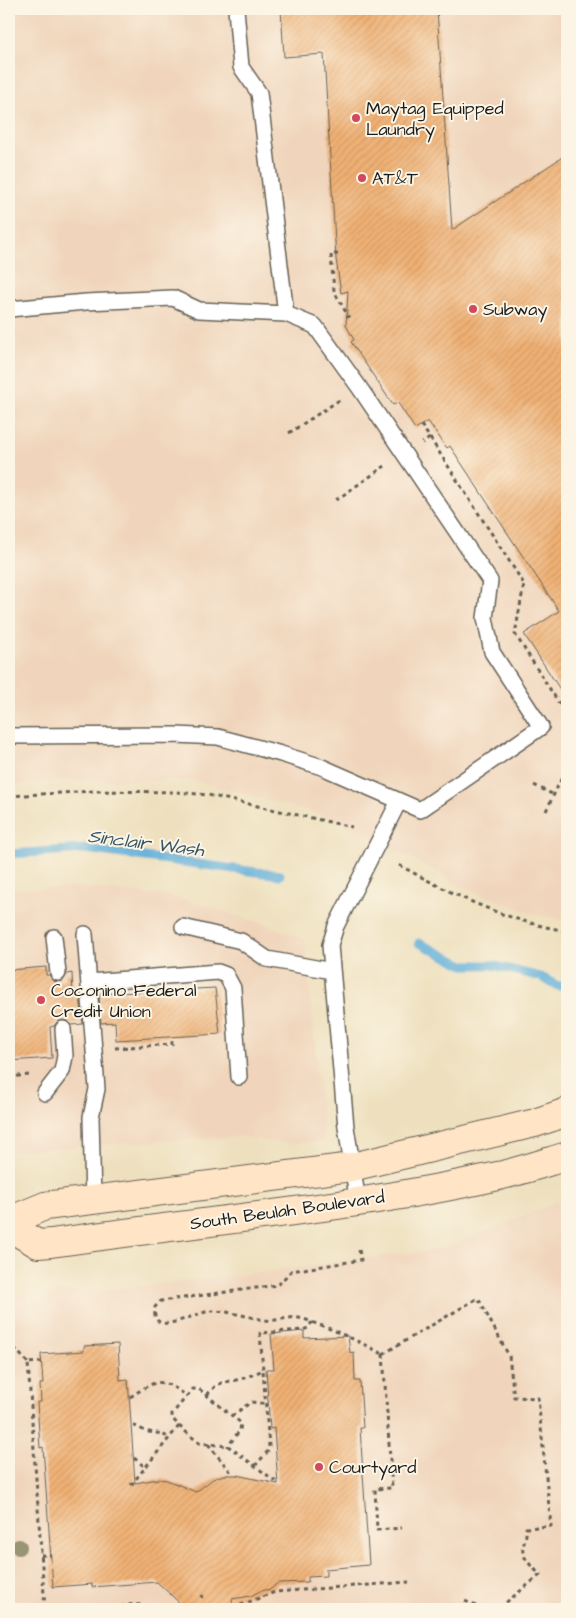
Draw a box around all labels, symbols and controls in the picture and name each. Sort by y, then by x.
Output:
place label: Maytag Equipped Laundry [366,96,504,143]
marker: Maytag Equipped Laundry [350,112,362,124]
place label: AT&T [372,166,419,191]
marker: AT&T [356,172,368,184]
place label: Subway [483,297,548,323]
marker: Subway [467,303,479,315]
water label: Sinclair Wash [86,823,207,864]
place label: Coconino Federal Credit Union [51,978,197,1024]
marker: Coconino Federal Credit Union [35,994,47,1006]
street label: South Beulah Boulevard [188,1184,386,1237]
place label: Courtyard [329,1455,416,1481]
marker: Courtyard [313,1461,325,1473]

